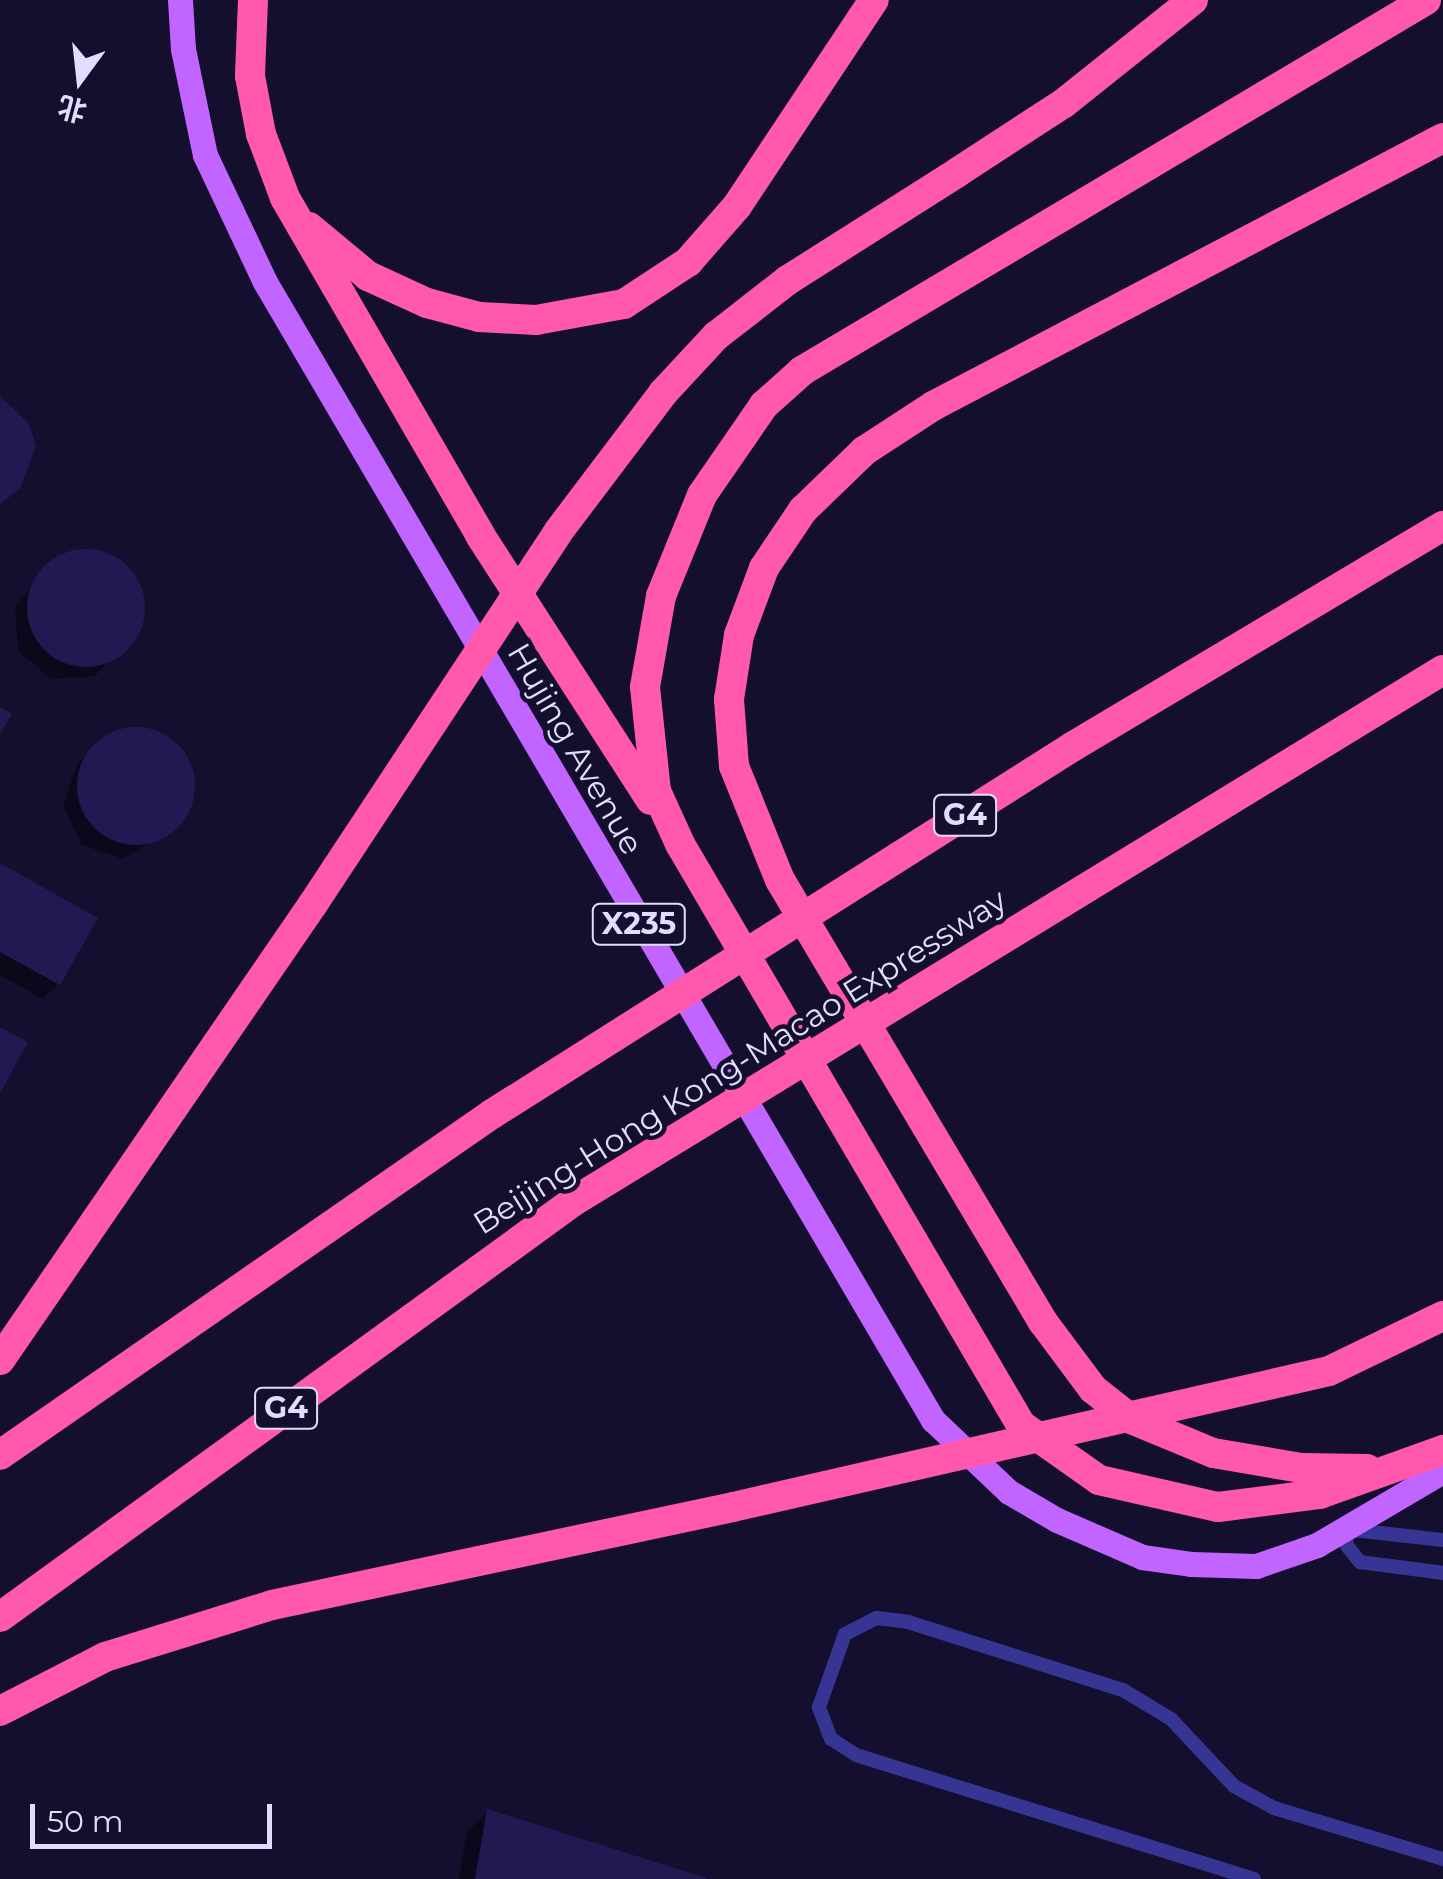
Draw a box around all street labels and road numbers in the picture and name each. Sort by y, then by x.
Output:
street label: Hujing Avenue [499,637,651,861]
road number: G4 [932,790,998,840]
street label: Beijing-Hong Kong-Macao Expressway [466,881,1014,1243]
road number: X235 [592,899,686,949]
road number: G4 [254,1383,318,1433]

